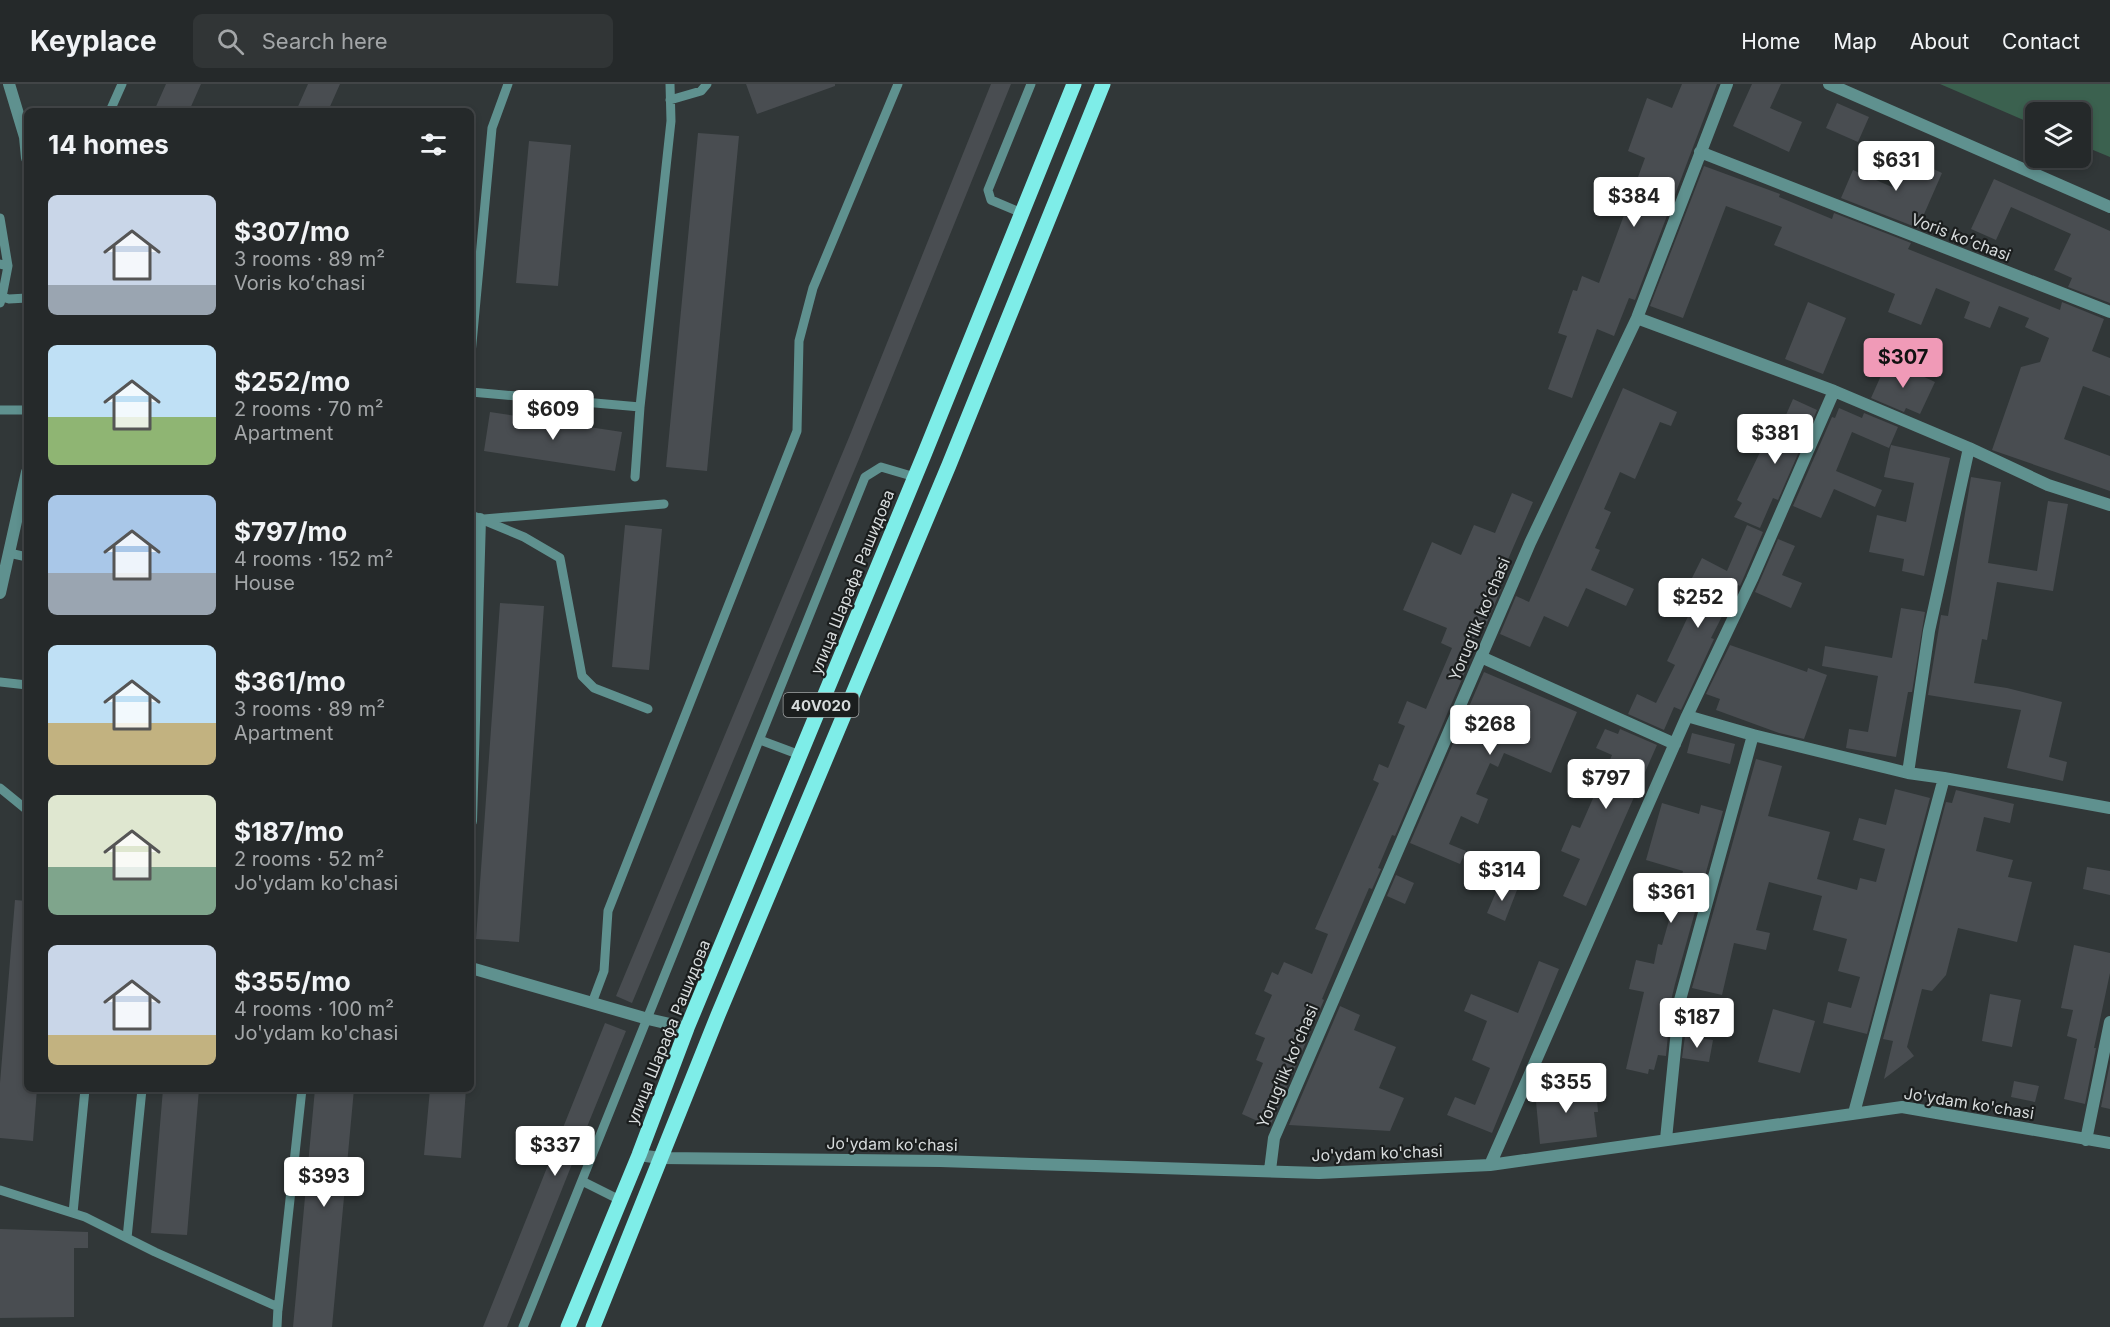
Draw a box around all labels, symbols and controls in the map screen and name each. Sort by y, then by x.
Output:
search box [193,14,613,68]
text: Keyplace [30,24,157,58]
icon: search [214,25,247,58]
text: Search here [262,28,388,54]
text: Home [1741,29,1800,54]
text: Map [1833,29,1877,54]
text: About [1910,29,1969,54]
text: Contact [2002,29,2080,54]
map controls [2025,102,2091,168]
button: layers [2025,102,2091,168]
icon: filters [417,128,450,161]
text: 14 homes [48,129,169,160]
pin: $631 [1860,141,1932,192]
text: $631 [1872,148,1920,172]
pin: $384 [1598,177,1670,228]
text: $384 [1608,184,1660,208]
street label: Voris koʻchasi [1908,209,2014,265]
text: $307/mo [234,216,350,247]
icon: home [96,219,168,291]
text: 3 rooms · 89 m² [234,247,385,271]
text: Voris koʻchasi [234,271,365,295]
pin: $307 [1867,338,1939,389]
text: $307 [1878,345,1928,369]
text: $252/mo [234,366,350,397]
icon: home [96,369,168,441]
pin: $609 [517,390,589,441]
text: 2 rooms · 70 m² [234,397,384,421]
text: $609 [527,397,579,421]
pin: $381 [1739,414,1811,465]
text: Apartment [234,421,333,445]
text: $381 [1751,421,1799,445]
street label: улица Шарафа Рашидова [806,487,898,677]
text: $797/mo [234,516,347,547]
icon: home [96,519,168,591]
text: 4 rooms · 152 m² [234,547,393,571]
street label: Yorugʻlik koʻchasi [1444,554,1514,684]
text: House [234,571,295,595]
pin: $252 [1662,578,1734,629]
text: $252 [1672,585,1724,609]
text: $361/mo [234,666,346,697]
icon: home [96,669,168,741]
road number: 40V020 [784,693,858,717]
text: 3 rooms · 89 m² [234,697,385,721]
pin: $268 [1454,705,1526,756]
text: $268 [1464,712,1516,736]
text: Apartment [234,721,333,745]
pin: $797 [1570,759,1642,810]
text: $797 [1582,766,1630,790]
text: $187/mo [234,816,344,847]
icon: home [96,819,168,891]
text: 2 rooms · 52 m² [234,847,384,871]
pin: $314 [1466,851,1538,902]
text: $314 [1478,858,1526,882]
text: Jo'ydam ko'chasi [234,871,398,895]
pin: $361 [1635,873,1707,924]
text: $361 [1647,880,1695,904]
street label: улица Шарафа Рашидова [622,937,714,1127]
text: $355/mo [234,966,351,997]
icon: home [96,969,168,1041]
text: 4 rooms · 100 m² [234,997,394,1021]
pin: $187 [1661,998,1733,1049]
street label: Yorugʻlik koʻchasi [1252,1001,1322,1131]
text: $187 [1674,1005,1720,1029]
text: Jo'ydam ko'chasi [234,1021,398,1045]
pin: $355 [1530,1063,1602,1114]
text: $355 [1540,1070,1592,1094]
street label: Jo'ydam ko'chasi [1902,1083,2036,1123]
pin: $337 [519,1126,591,1177]
text: $337 [530,1133,580,1157]
street label: Jo'ydam ko'chasi [826,1133,958,1155]
street label: Jo'ydam ko'chasi [1311,1141,1443,1165]
pin: $393 [288,1157,360,1208]
text: $393 [298,1164,350,1188]

